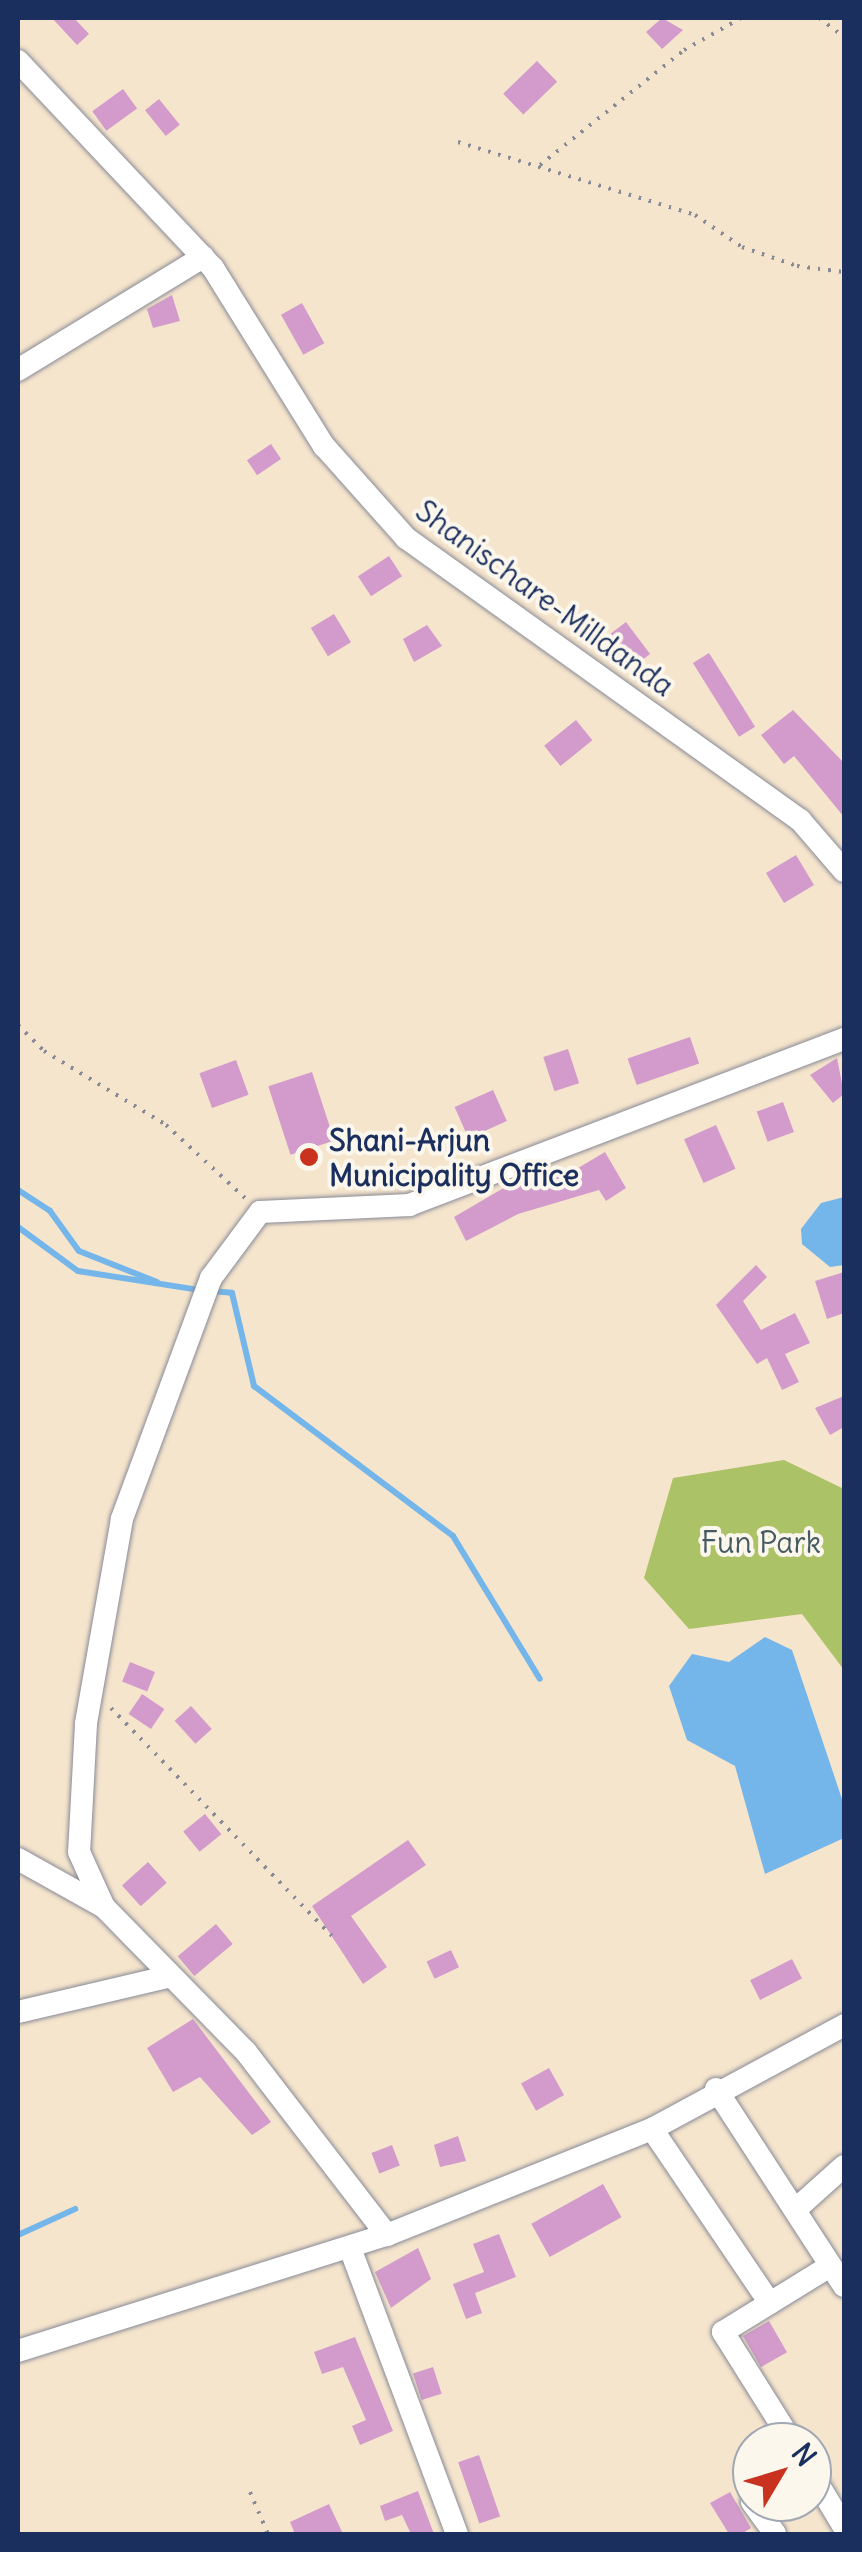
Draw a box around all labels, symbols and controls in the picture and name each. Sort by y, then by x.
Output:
street label: Shanischare-Milldanda [409,492,681,704]
place label: Shani-Arjun Municipality Office [329,1122,579,1192]
marker: Shani-Arjun Municipality Office [298,1146,320,1168]
park label: Fun Park [701,1524,821,1560]
north arrow [732,2422,832,2522]
text: N [784,2436,824,2473]

